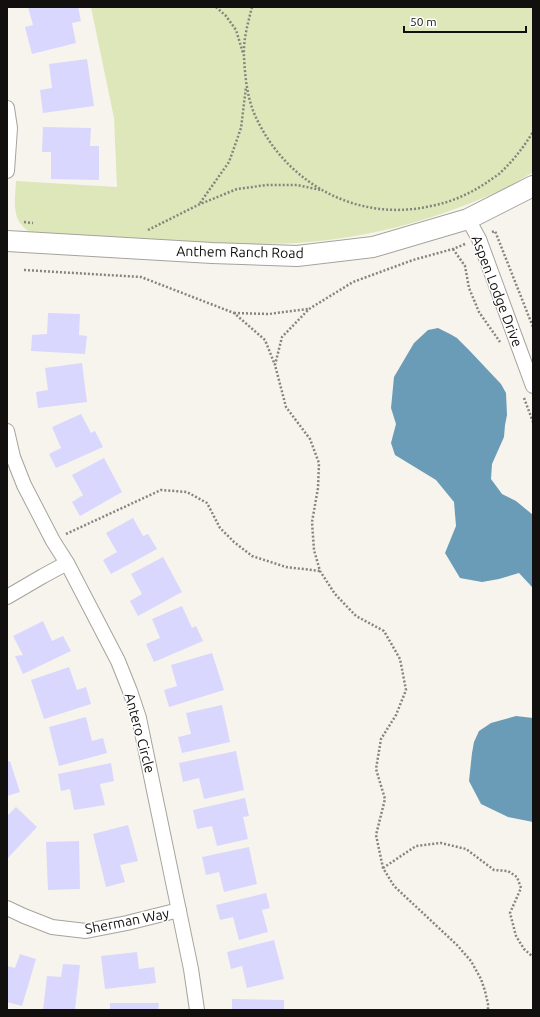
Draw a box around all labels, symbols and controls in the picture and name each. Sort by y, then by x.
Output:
scale bar [404,8,526,34]
text: 50 m [410,15,437,28]
street label: Aspen Lodge Drive [468,233,526,349]
street label: Anthem Ranch Road [176,243,304,261]
street label: Antero Circle [122,691,158,775]
street label: Sherman Way [84,905,171,937]

